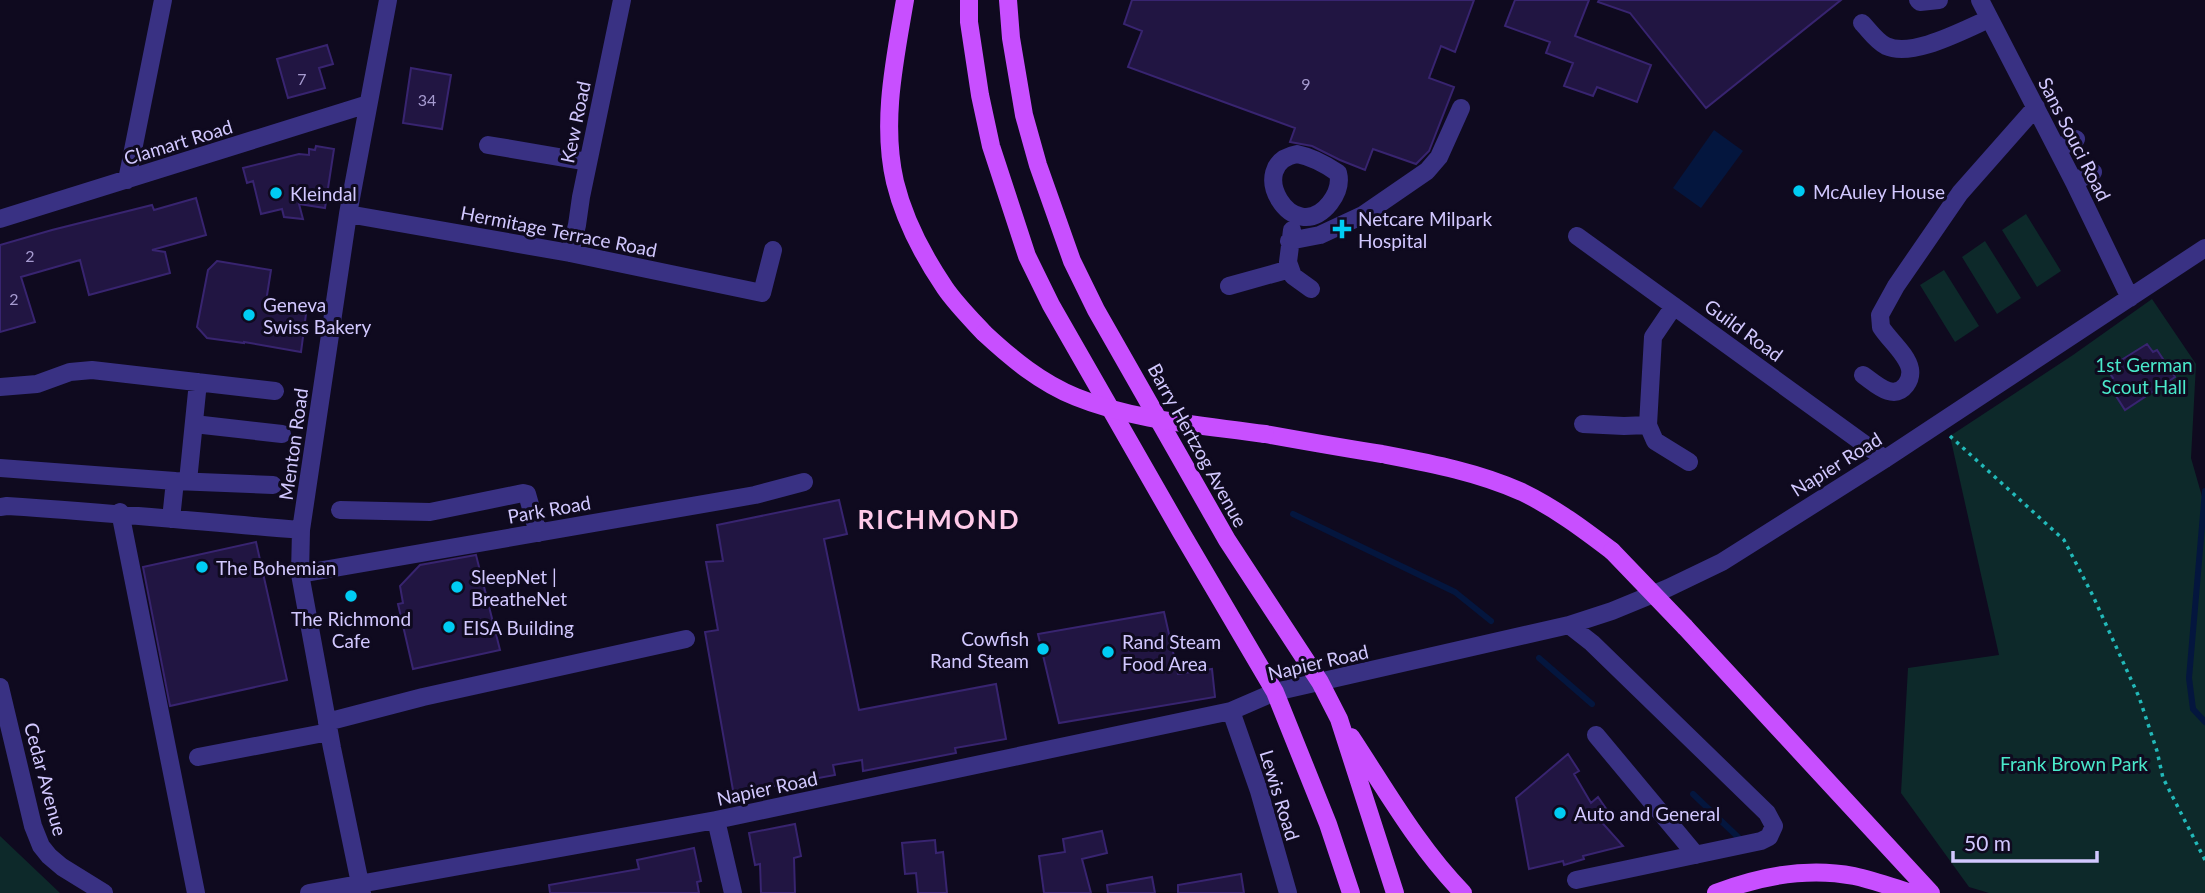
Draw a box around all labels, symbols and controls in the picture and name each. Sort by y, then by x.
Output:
house number: 7 [297,69,307,88]
street label: Sans Souci Road [2034,73,2116,205]
house number: 9 [1301,74,1311,93]
street label: Kew Road [555,79,595,165]
house number: 34 [418,90,436,109]
street label: Clamart Road [121,115,235,169]
place label: McAuley House [1813,180,1945,203]
place label: Kleindal [290,182,357,205]
marker: McAuley House [1791,183,1807,199]
marker: Kleindal [268,185,284,201]
street label: Hermitage Terrace Road [459,201,659,261]
place label: Netcare Milpark Hospital [1358,207,1492,252]
marker: Netcare Milpark Hospital [1332,219,1352,239]
house number: 2 [25,246,35,265]
house number: 2 [9,289,19,308]
place label: Geneva Swiss Bakery [263,293,371,338]
street label: Guild Road [1700,294,1788,366]
marker: Geneva Swiss Bakery [241,307,257,323]
park label: 1st German Scout Hall [2095,353,2193,398]
street label: Barry Hertzog Avenue [1143,359,1253,531]
street label: Menton Road [274,386,312,502]
street label: Napier Road [1786,427,1886,501]
street label: Park Road [506,490,592,528]
district label: RICHMOND [857,503,1021,535]
place label: The Bohemian [216,556,336,579]
marker: The Bohemian [194,559,210,575]
place label: SleepNet | BreatheNet [471,565,567,610]
marker: SleepNet | BreatheNet [449,579,465,595]
marker: The Richmond Cafe [343,588,359,604]
place label: The Richmond Cafe [291,607,411,652]
place label: EISA Building [463,616,574,639]
marker: EISA Building [441,619,457,635]
place label: Cowfish Rand Steam [930,627,1029,672]
place label: Rand Steam Food Area [1122,630,1221,675]
street label: Napier Road [1266,639,1370,685]
marker: Cowfish Rand Steam [1035,641,1051,657]
marker: Rand Steam Food Area [1100,644,1116,660]
street label: Cedar Avenue [20,720,72,838]
street label: Lewis Road [1255,747,1305,843]
park label: Frank Brown Park [2000,752,2148,775]
street label: Napier Road [715,766,819,810]
place label: Auto and General [1574,802,1720,825]
marker: Auto and General [1552,805,1568,821]
scale bar [1953,820,2096,864]
text: 50 m [1964,830,2011,855]

